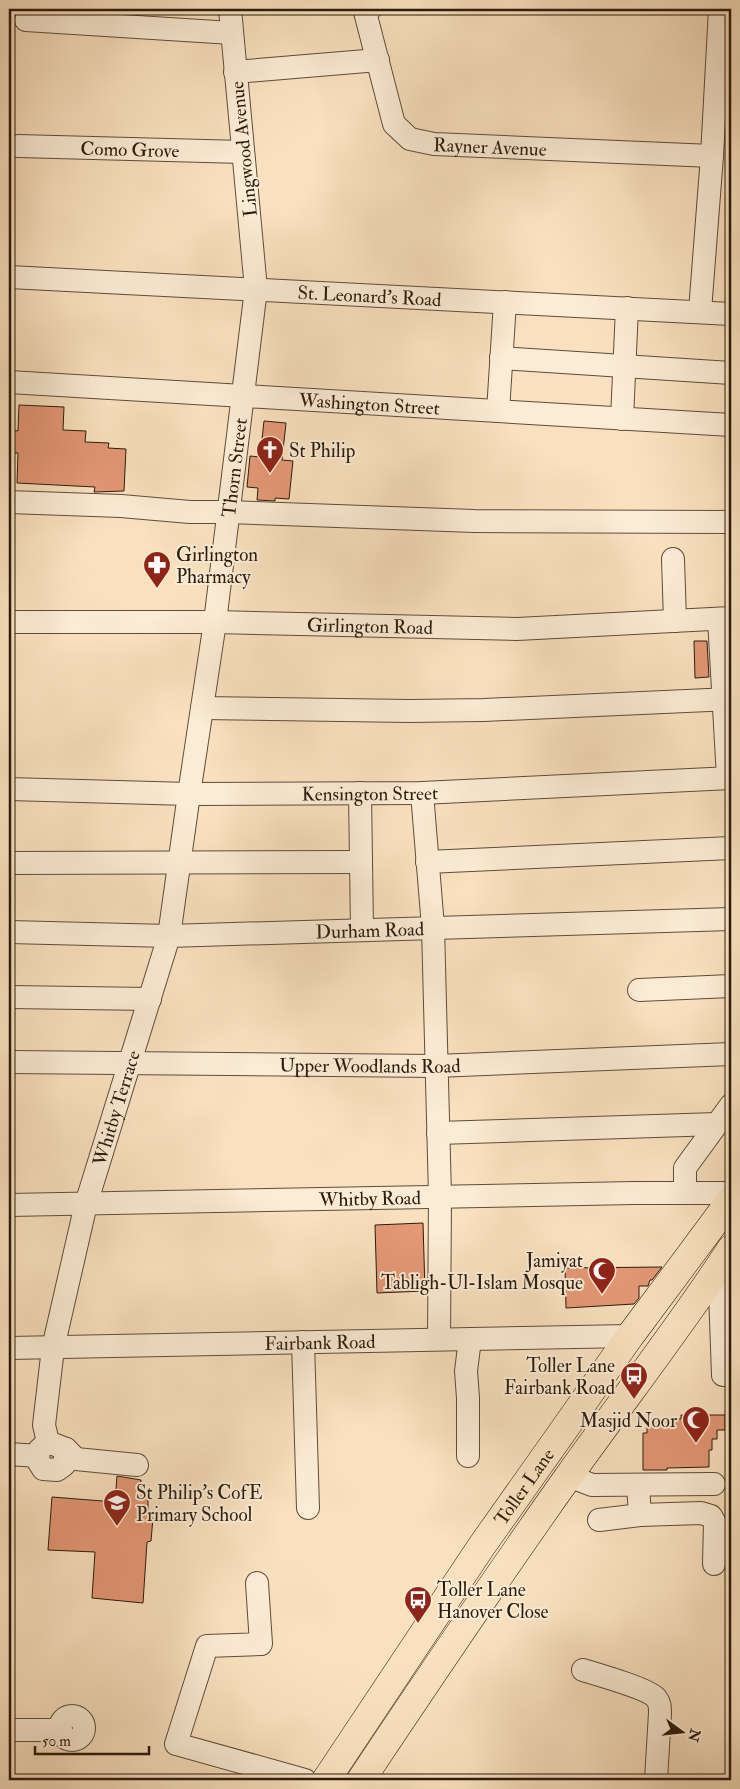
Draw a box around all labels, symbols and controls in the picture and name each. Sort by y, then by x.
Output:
street label: Lingwood Avenue [225,80,263,218]
street label: Rayner Avenue [433,133,547,162]
street label: Como Grove [80,137,180,163]
street label: St. Leonard's Road [297,281,443,312]
street label: Washington Street [297,388,440,421]
street label: Thorn Street [217,417,253,519]
church icon: St Philip [255,435,285,474]
place label: St Philip [289,439,355,464]
place label: Girlington Pharmacy [176,543,258,589]
pharmacy icon: Girlington Pharmacy [142,550,172,589]
street label: Girlington Road [307,613,434,640]
street label: Kensington Street [302,781,439,807]
street label: Durham Road [315,917,425,945]
street label: Whitby Terrace [87,1048,146,1170]
street label: Upper Woodlands Road [279,1054,462,1079]
street label: Whitby Road [318,1186,422,1212]
place label: Jamiyat Tabligh-Ul-Islam Mosque [381,1249,583,1295]
mosque icon: Jamiyat Tabligh-Ul-Islam Mosque [587,1256,617,1295]
street label: Fairbank Road [264,1330,376,1356]
place label: Toller Lane Fairbank Road [504,1354,616,1400]
bus stop icon: Toller Lane Fairbank Road [619,1361,649,1400]
mosque icon: Masjid Noor [681,1405,711,1444]
place label: Masjid Noor [580,1409,677,1433]
street label: Toller Lane [489,1444,560,1530]
place label: St Philip's CofE Primary School [136,1481,263,1527]
school or university icon: St Philip's CofE Primary School [102,1488,132,1527]
place label: Toller Lane Hanover Close [437,1578,549,1624]
bus stop icon: Toller Lane Hanover Close [403,1585,433,1624]
north arrow [658,1706,708,1756]
scale bar [35,1724,149,1756]
text: N [684,1726,704,1744]
text: 50 m [42,1732,71,1751]

